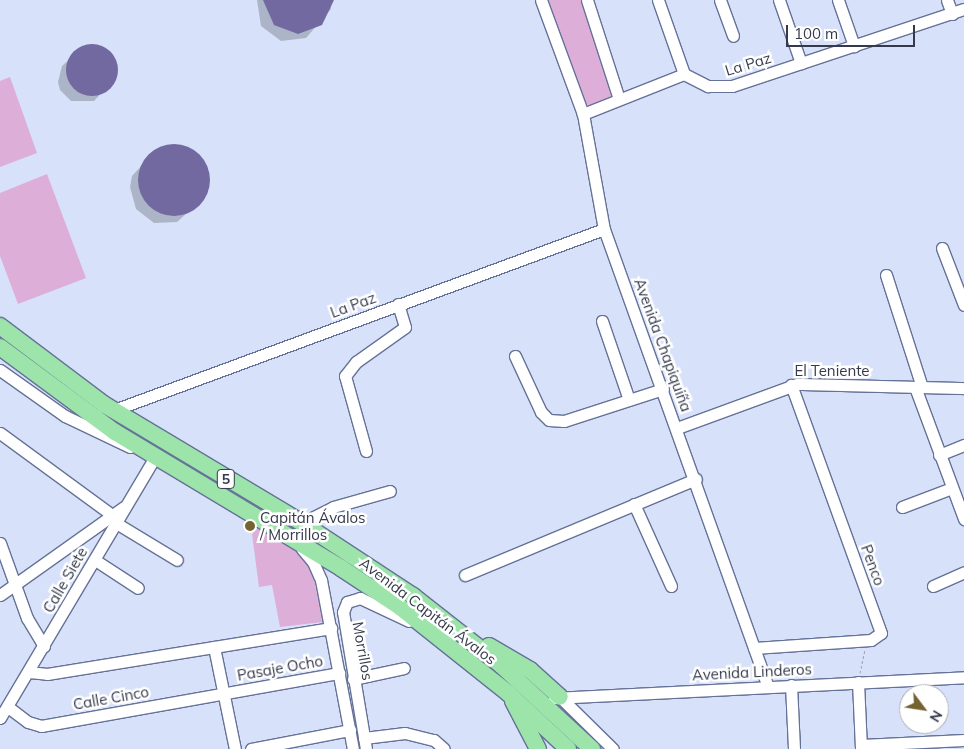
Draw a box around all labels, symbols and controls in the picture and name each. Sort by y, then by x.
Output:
scale bar [789,15,918,47]
text: 100 m [794,24,838,43]
street label: La Paz [723,48,773,80]
street label: Avenida Chapiquiña [631,276,695,414]
street label: La Paz [328,288,378,322]
street label: El Teniente [794,362,870,380]
road number: 5 [216,468,236,490]
place label: Capitán Ávalos / Morrillos [260,508,366,543]
marker: Capitán Ávalos / Morrillos [244,520,256,532]
street label: Penco [857,542,889,588]
street label: Calle Siete [39,544,91,616]
street label: Avenida Capitán Ávalos [356,554,500,668]
street label: Morrillos [349,620,377,682]
street label: Pasaje Ocho [236,652,324,684]
street label: Avenida Linderos [692,660,812,684]
street label: Calle Cinco [72,682,150,714]
north arrow [899,684,949,734]
text: N [926,707,946,725]

